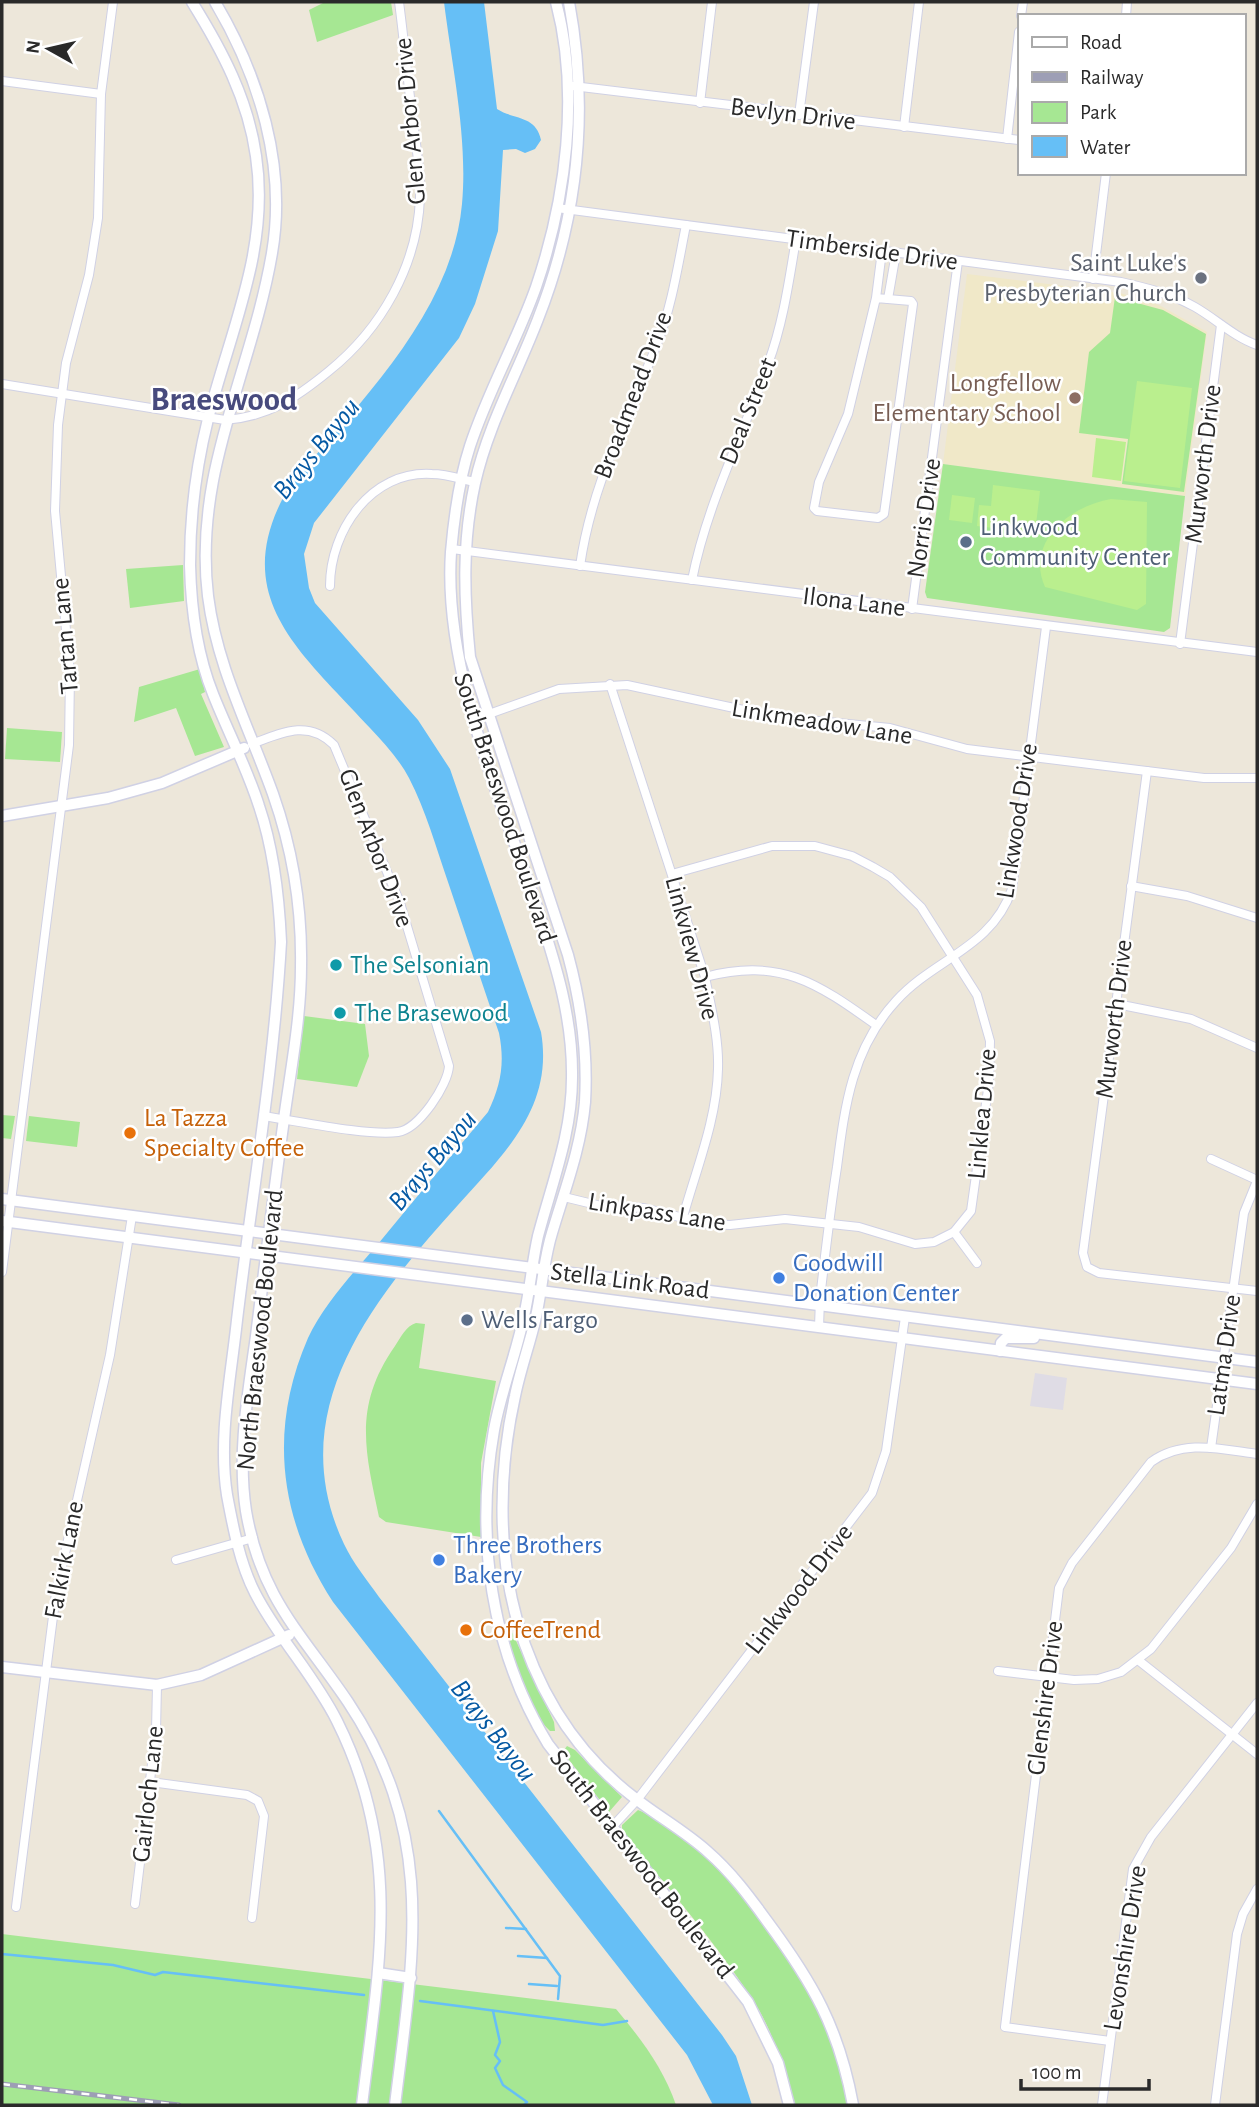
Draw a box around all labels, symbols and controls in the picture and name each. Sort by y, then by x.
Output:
north arrow [14,14,84,84]
legend [1018,14,1245,175]
text: Road [1080,32,1122,53]
street label: Glen Arbor Drive [390,37,430,205]
text: N [23,39,44,55]
text: Railway [1080,67,1143,88]
street label: Bevlyn Drive [729,93,857,135]
text: Park [1080,102,1117,123]
text: Water [1080,137,1130,158]
street label: Timberside Drive [784,225,960,275]
place label: Saint Luke's Presbyterian Church [984,250,1187,306]
marker: Saint Luke's Presbyterian Church [1193,270,1209,286]
street label: Broadmead Drive [589,308,677,482]
street label: Deal Street [715,354,781,468]
place label: Longfellow Elementary School [872,370,1061,426]
street label: Murworth Drive [1180,383,1226,545]
district label: Braeswood [151,384,297,417]
marker: Longfellow Elementary School [1067,390,1083,406]
water label: Brays Bayou [268,393,366,505]
street label: Norris Drive [903,456,945,580]
place label: Linkwood Community Center [980,514,1171,570]
marker: Linkwood Community Center [958,534,974,550]
street label: Tartan Lane [47,577,83,695]
street label: Ilona Lane [801,583,907,621]
street label: South Braeswood Boulevard [449,670,561,946]
street label: Linkmeadow Lane [730,695,914,749]
street label: Linkwood Drive [992,741,1042,901]
street label: Glen Arbor Drive [334,765,418,931]
street label: Linkview Drive [660,873,724,1023]
street label: Murworth Drive [1091,938,1137,1100]
place label: The Selsonian [350,952,489,978]
marker: The Selsonian [328,957,344,973]
place label: The Brasewood [354,1000,508,1026]
marker: The Brasewood [332,1005,348,1021]
street label: Linklea Drive [963,1048,1001,1180]
place label: La Tazza Specialty Coffee [144,1105,304,1161]
water label: Brays Bayou [383,1106,483,1216]
marker: La Tazza Specialty Coffee [122,1125,138,1141]
street label: North Braeswood Boulevard [232,1188,288,1472]
street label: Linkpass Lane [586,1188,728,1236]
place label: Goodwill Donation Center [793,1250,960,1306]
street label: Stella Link Road [549,1258,711,1304]
marker: Goodwill Donation Center [771,1270,787,1286]
street label: Latma Drive [1203,1293,1245,1417]
place label: Wells Fargo [481,1307,598,1333]
marker: Wells Fargo [459,1312,475,1328]
street label: Falkirk Lane [40,1499,88,1621]
street label: Linkwood Drive [740,1519,858,1659]
place label: Three Brothers Bakery [453,1532,602,1588]
marker: Three Brothers Bakery [431,1552,447,1568]
place label: CoffeeTrend [480,1617,601,1643]
street label: Glenshire Drive [1023,1619,1067,1777]
marker: CoffeeTrend [458,1622,474,1638]
water label: Brays Bayou [445,1675,541,1787]
street label: Gairloch Lane [128,1724,168,1864]
street label: South Braeswood Boulevard [545,1745,739,1983]
street label: Levonshire Drive [1099,1863,1151,2033]
scale bar [1021,2048,1149,2092]
text: 100 m [1032,2062,1082,2083]

